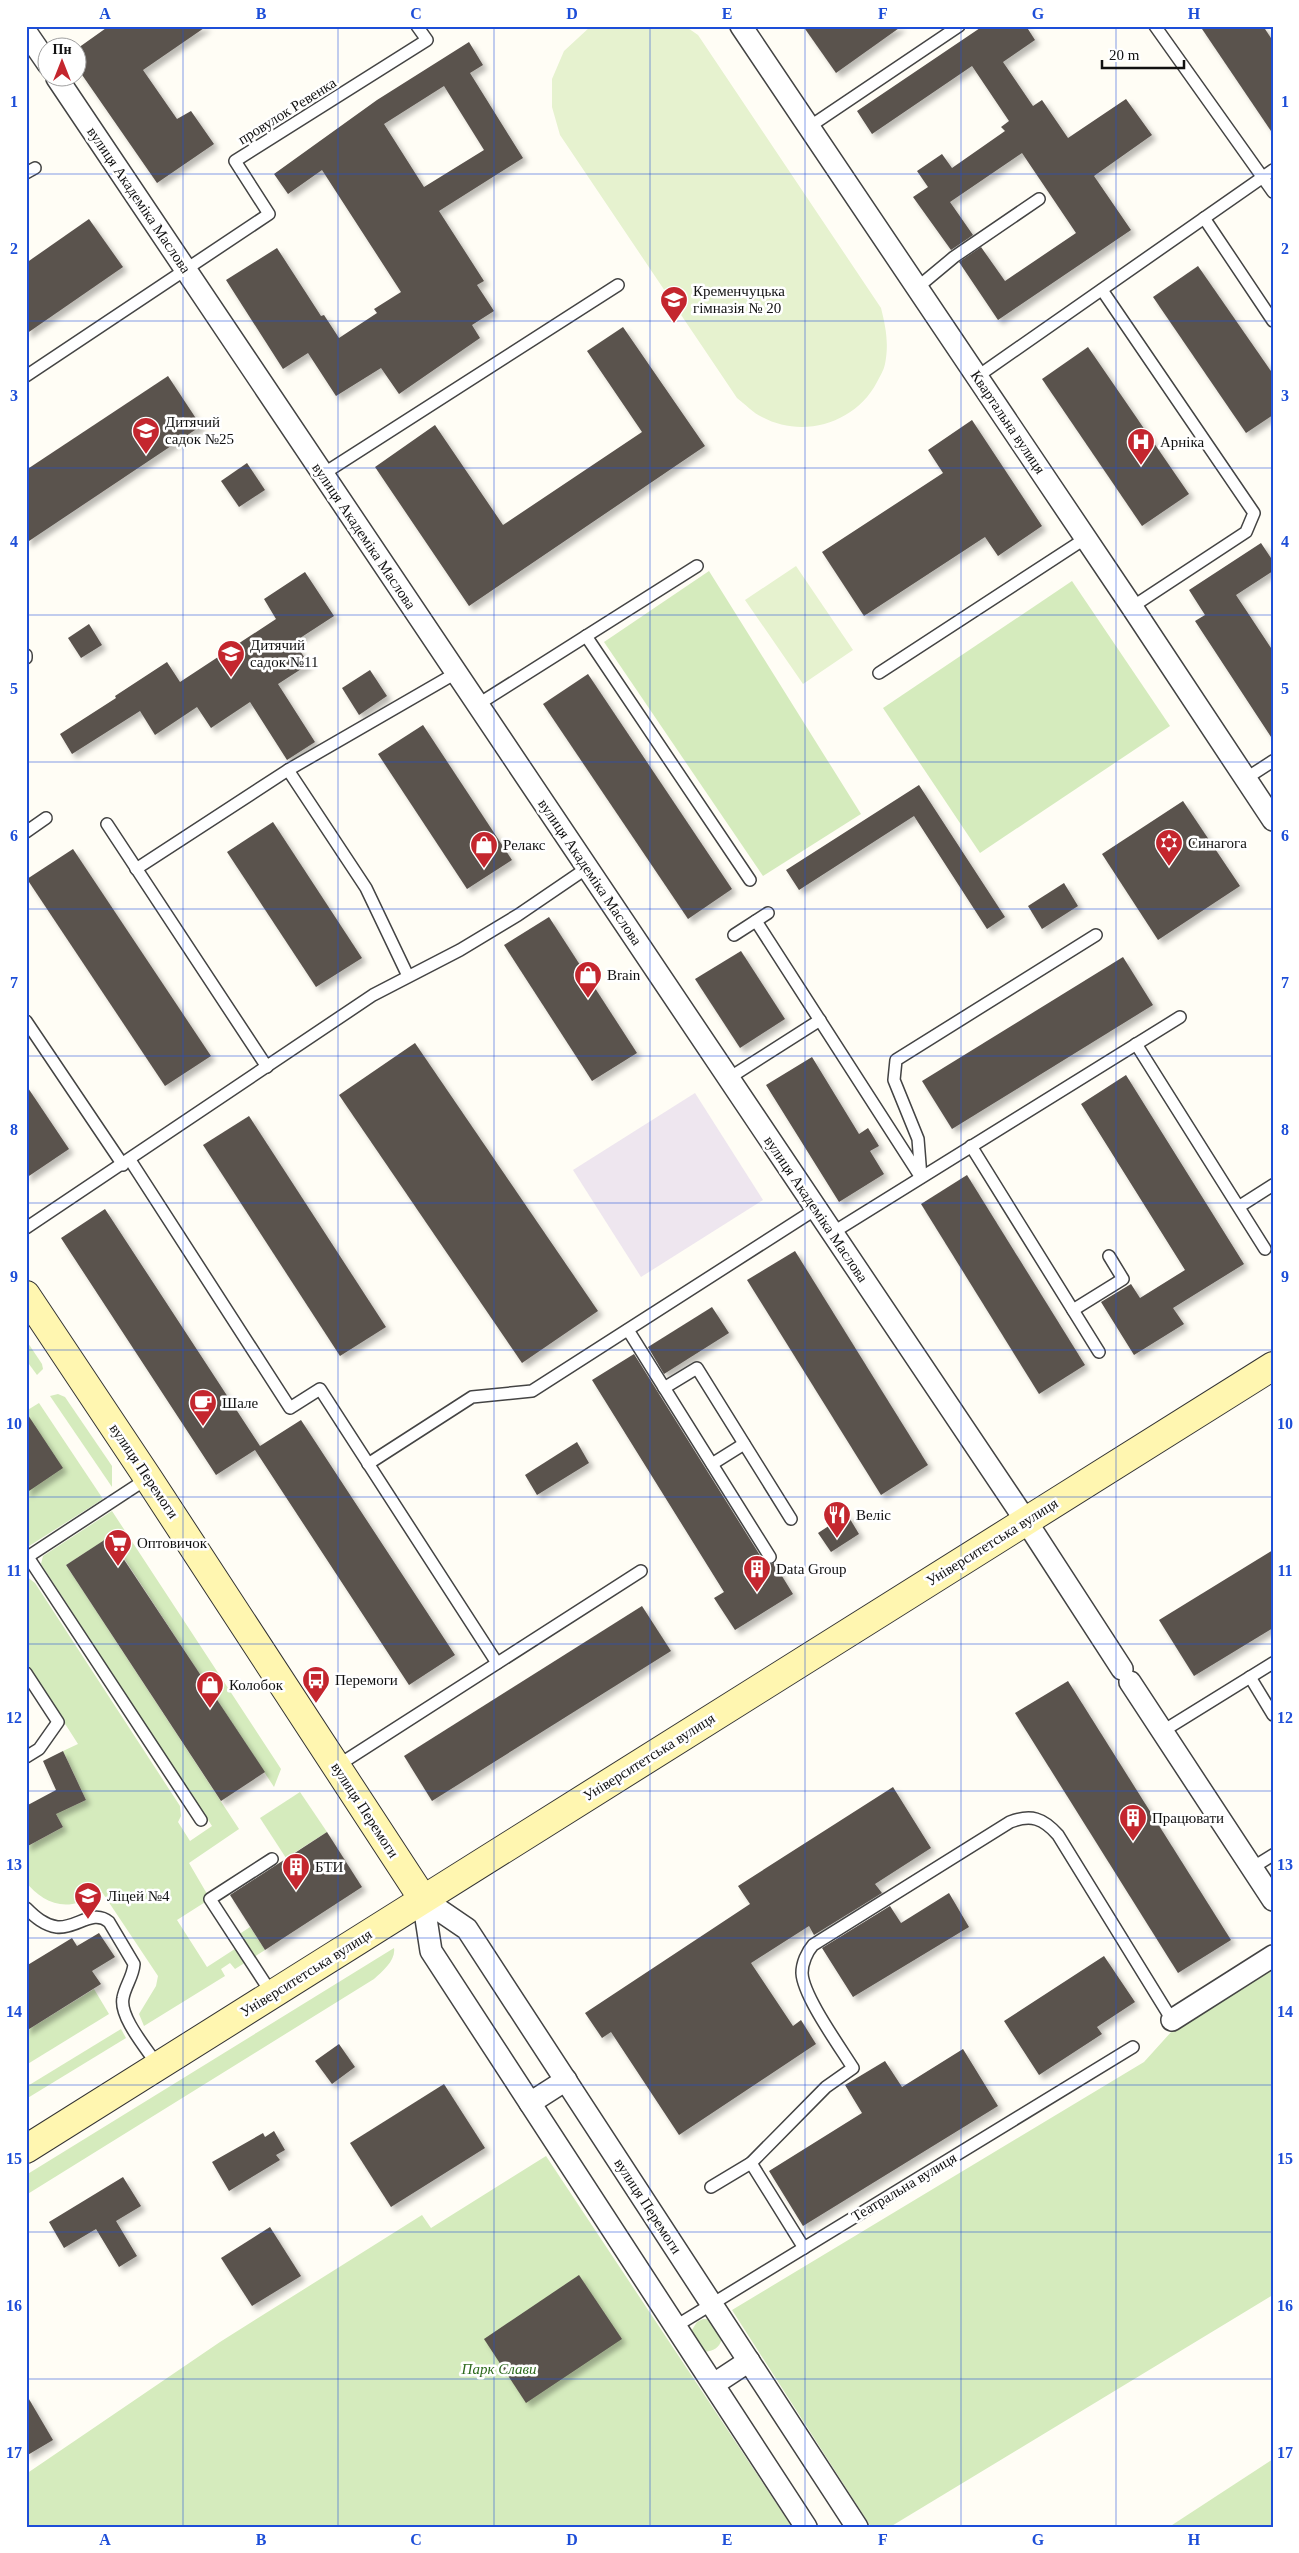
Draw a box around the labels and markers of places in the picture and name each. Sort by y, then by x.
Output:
place label: Кременчуцька гімназія № 20 [693,283,785,316]
school or university icon: Кременчуцька гімназія № 20 [659,285,689,324]
place label: Дитячий садок №25 [165,414,234,447]
school or university icon: Дитячий садок №25 [131,416,161,455]
hospital icon: Арніка [1126,427,1156,466]
place label: Арніка [1160,434,1205,450]
place label: Дитячий садок №11 [250,637,318,670]
school or university icon: Дитячий садок №11 [216,639,246,678]
synagogue icon: Синагога [1154,828,1184,867]
shop icon: Релакс [469,830,499,869]
place label: Синагога [1188,835,1247,851]
place label: Релакс [503,837,546,853]
shop icon: Brain [573,960,603,999]
place label: Brain [607,967,641,983]
cafe icon: Шале [188,1388,218,1427]
place label: Шале [222,1395,258,1411]
restaurant icon: Веліс [822,1500,852,1539]
place label: Веліс [856,1507,891,1523]
supermarket icon: Оптовичок [103,1528,133,1567]
place label: Оптовичок [137,1535,208,1551]
building icon: Data Group [742,1554,772,1593]
place label: Data Group [776,1561,846,1577]
bus stop icon: Перемоги [301,1665,331,1704]
shop icon: Колобок [195,1670,225,1709]
place label: Перемоги [335,1672,398,1688]
place label: Колобок [229,1677,284,1693]
building icon: Працювати [1118,1803,1148,1842]
place label: Працювати [1152,1810,1224,1826]
building icon: БТИ [281,1852,311,1891]
place label: БТИ [315,1859,344,1875]
school or university icon: Ліцей №4 [73,1881,103,1920]
place label: Ліцей №4 [107,1888,170,1904]

